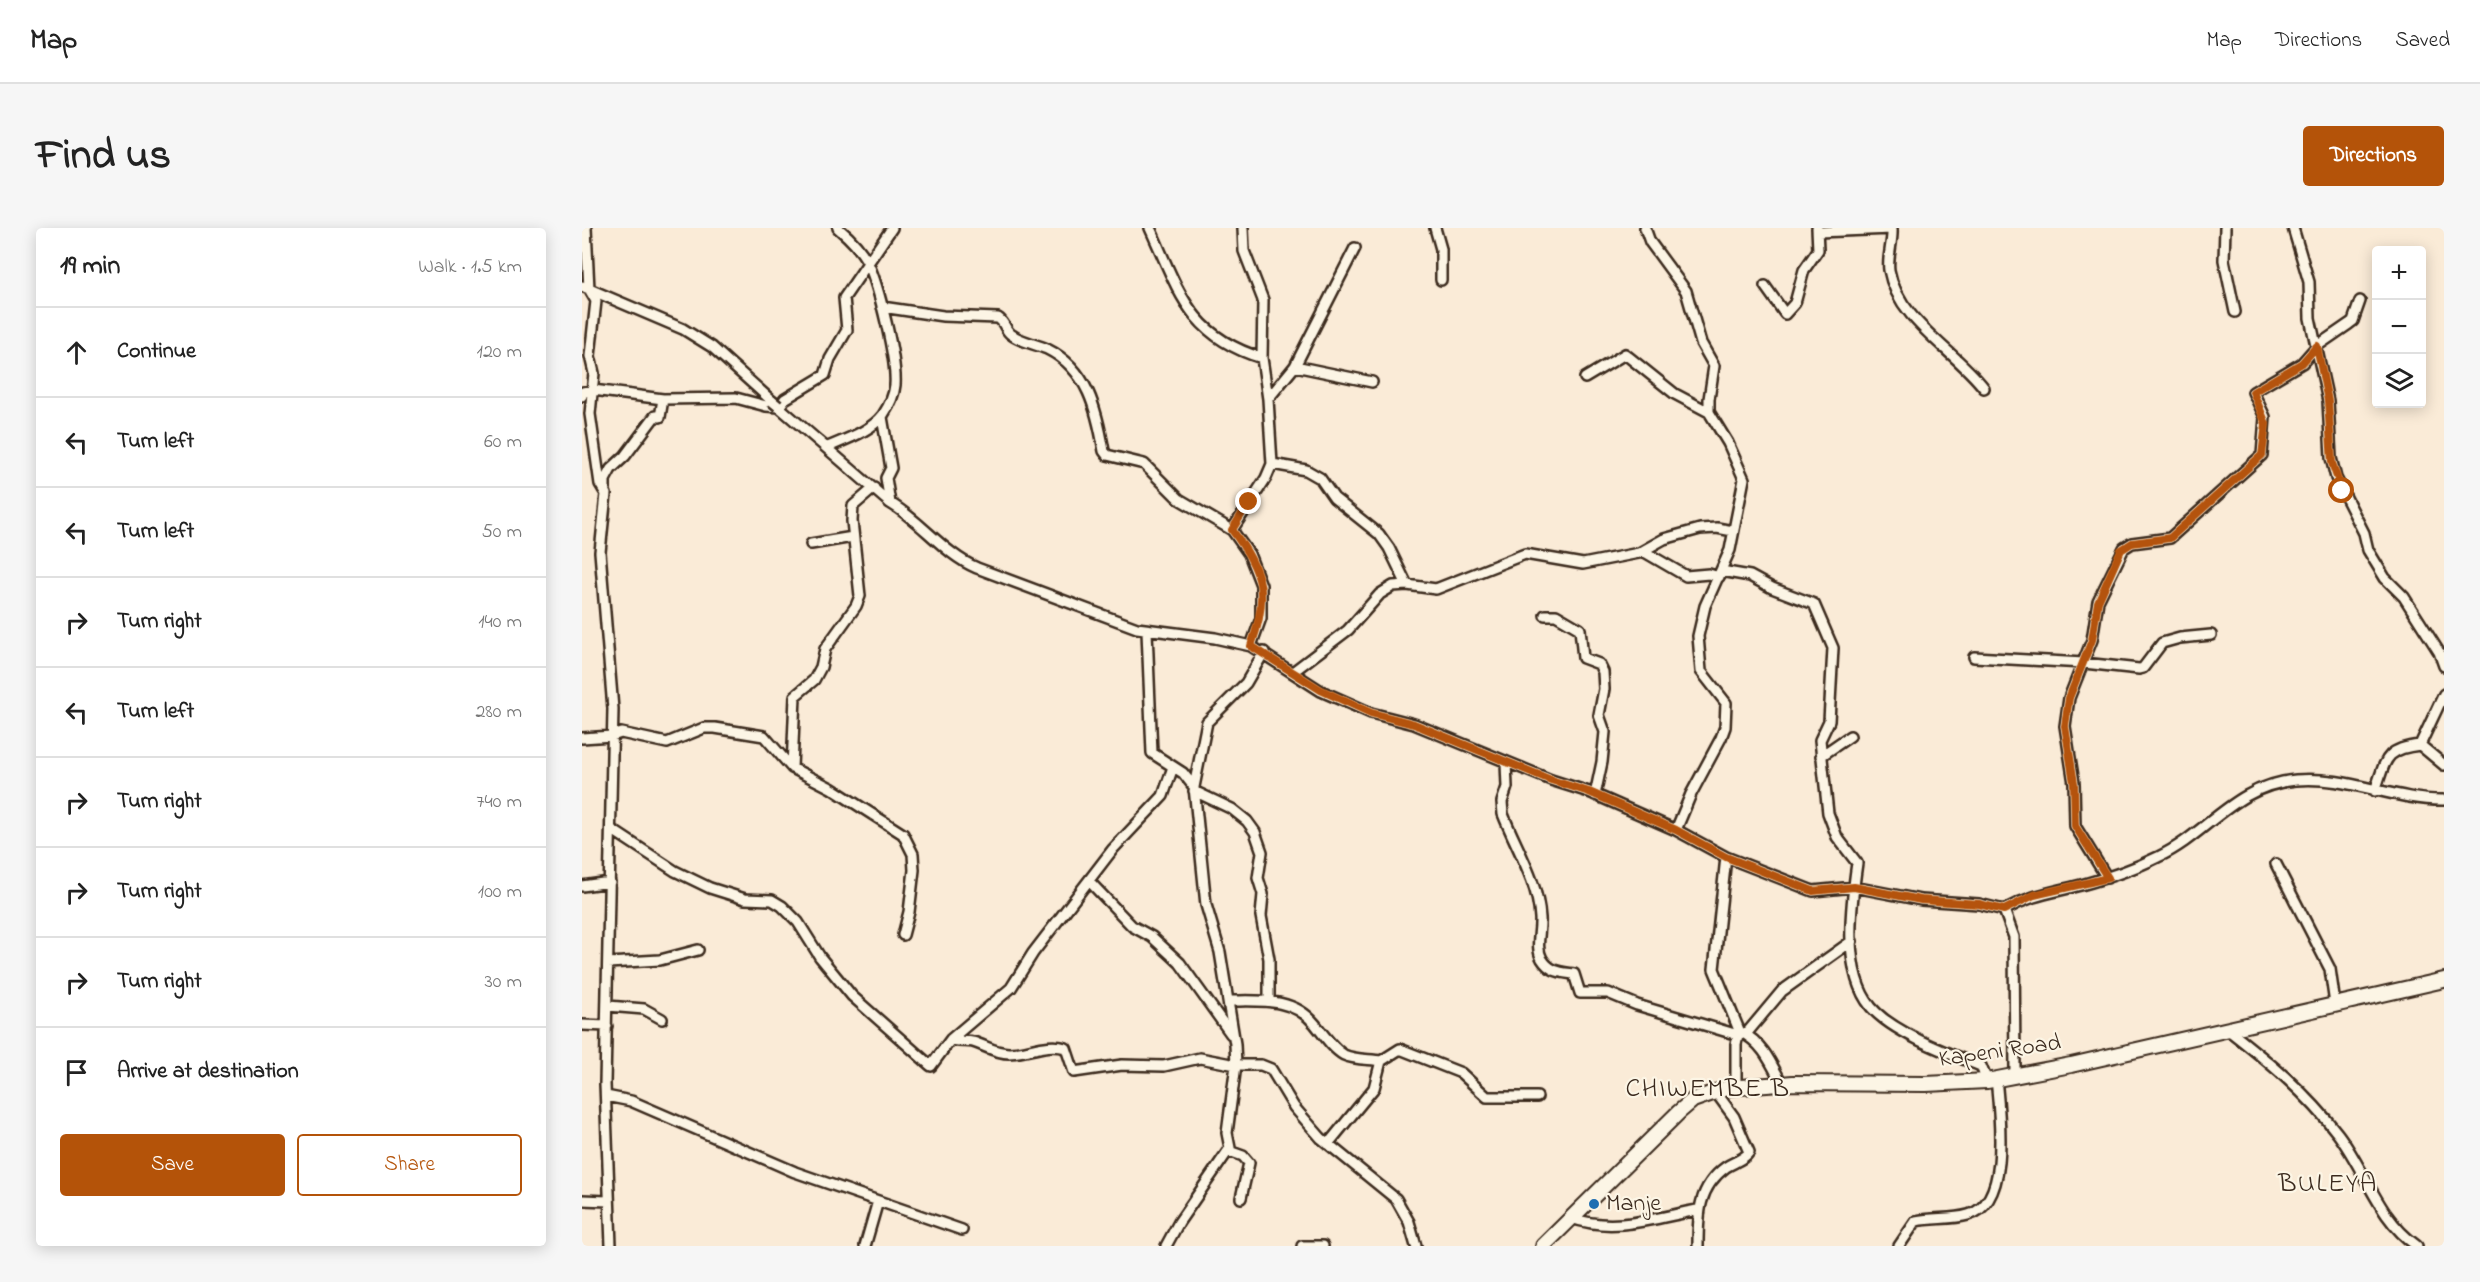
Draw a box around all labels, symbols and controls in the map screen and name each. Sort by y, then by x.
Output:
text: Map [30,21,77,62]
text: Map [2206,26,2242,56]
text: Directions [2275,26,2362,56]
text: Saved [2395,26,2450,56]
text: Find us [36,126,171,187]
button: Directions [2303,126,2444,186]
map controls [2372,246,2426,408]
button: + [2372,246,2426,300]
text: 19 min [60,248,120,286]
text: Walk · 1.5 km [418,253,522,282]
button: − [2372,300,2426,354]
icon: ahead [60,336,93,369]
text: Continue [117,336,196,368]
text: 120 m [477,338,522,367]
button: layers [2372,354,2426,408]
icon: left [60,426,93,459]
text: Turn left [117,426,194,458]
text: 60 m [484,428,522,457]
route start [2328,477,2354,503]
route end [1235,488,1261,514]
icon: left [60,516,93,549]
text: Turn left [117,516,194,548]
text: 50 m [481,518,522,547]
icon: right [60,606,93,639]
text: Turn right [117,606,202,638]
text: 140 m [478,608,522,637]
icon: left [60,696,93,729]
text: Turn left [117,696,194,728]
text: 280 m [475,698,522,727]
icon: right [60,786,93,819]
text: Turn right [117,786,202,818]
text: 740 m [476,788,522,817]
icon: right [60,876,93,909]
text: Turn right [117,876,202,908]
text: 100 m [478,878,522,907]
icon: right [60,966,93,999]
text: Turn right [117,966,202,998]
text: 30 m [485,968,522,997]
street label: Kapeni Road [1937,1026,2064,1078]
icon: arrive [60,1056,93,1089]
text: Arrive at destination [117,1056,299,1088]
district label: CHIWEMBE B [1626,1070,1791,1109]
button: Save [60,1134,285,1196]
button: Share [297,1134,522,1196]
district label: BULEYA [2277,1165,2378,1204]
place label: Manje [1606,1187,1661,1222]
marker: Manje [1587,1197,1601,1211]

